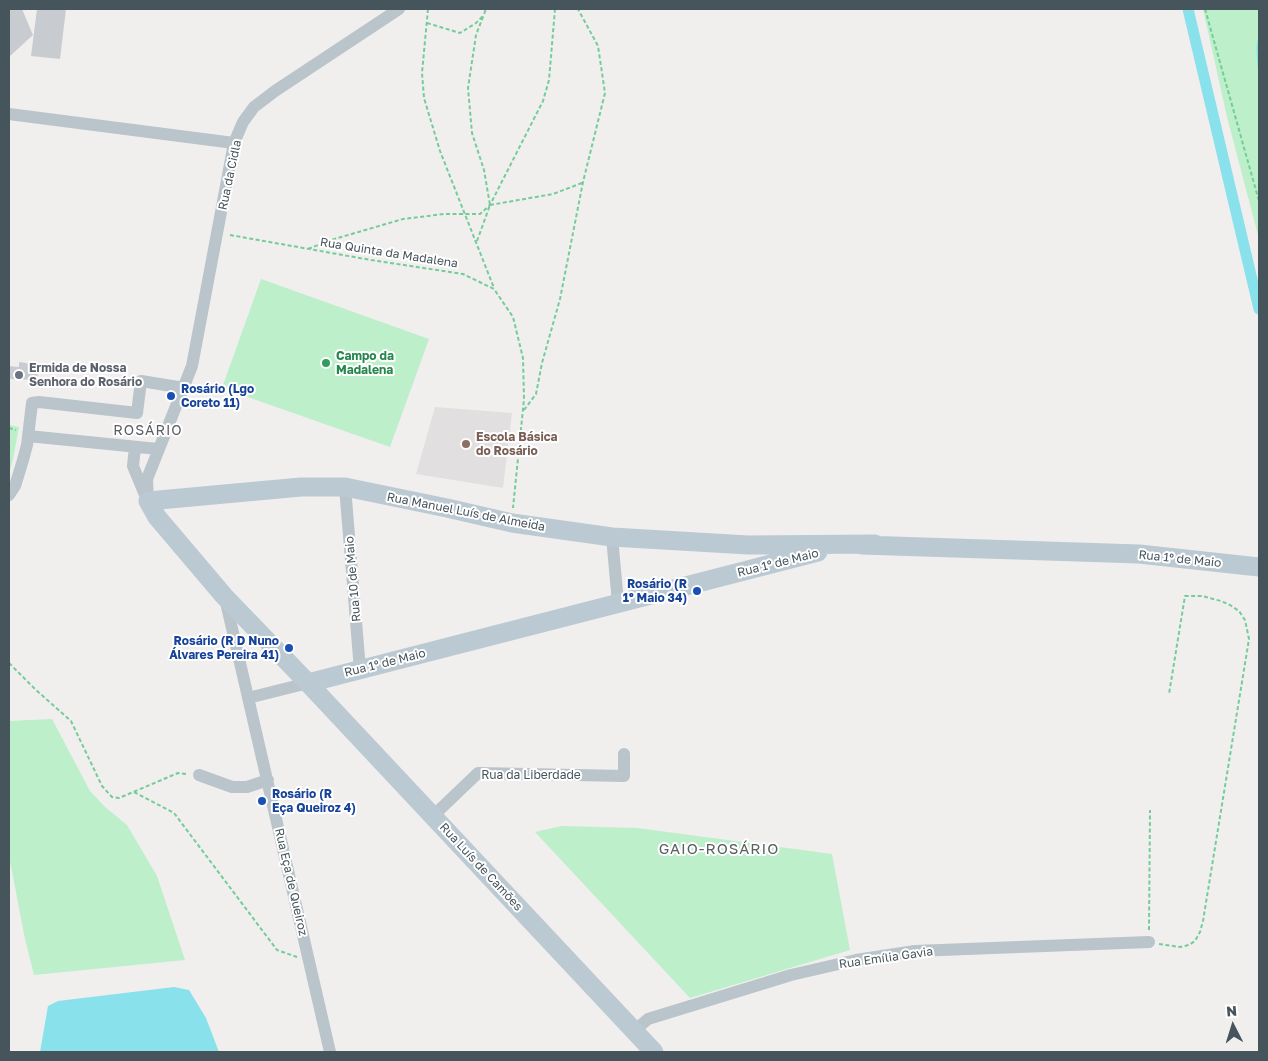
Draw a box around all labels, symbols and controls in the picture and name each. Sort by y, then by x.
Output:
street label: Rua da Cidla [216,139,244,211]
street label: Rua Quinta da Madalena [319,235,459,271]
place label: Campo da Madalena [336,349,394,377]
marker: Campo da Madalena [320,357,332,369]
place label: Ermida de Nossa Senhora do Rosário [29,361,142,389]
marker: Ermida de Nossa Senhora do Rosário [13,369,25,381]
place label: Rosário (Lgo Coreto 11) [181,382,254,410]
marker: Rosário (Lgo Coreto 11) [165,390,177,402]
district label: ROSÁRIO [112,423,184,439]
place label: Escola Básica do Rosário [476,430,558,458]
marker: Escola Básica do Rosário [460,438,472,450]
street label: Rua Manuel Luís de Almeida [386,490,546,534]
street label: Rua 10 de Maio [342,535,364,623]
street label: Rua 1º de Maio [736,546,820,580]
street label: Rua 1º de Maio [1138,547,1222,571]
place label: Rosário (R 1º Maio 34) [623,577,687,605]
marker: Rosário (R 1º Maio 34) [691,585,703,597]
place label: Rosário (R D Nuno Álvares Pereira 41) [169,634,279,662]
marker: Rosário (R D Nuno Álvares Pereira 41) [283,642,295,654]
street label: Rua 1º de Maio [343,646,427,680]
street label: Rua da Liberdade [481,768,581,782]
place label: Rosário (R Eça Queiroz 4) [272,787,356,815]
marker: Rosário (R Eça Queiroz 4) [256,795,268,807]
street label: Rua Luís de Camões [437,820,525,914]
street label: Rua Eça de Queiroz [272,827,310,937]
district label: GAIO-ROSÁRIO [657,840,781,858]
street label: Rua Emília Gavia [838,944,934,972]
north arrow [1208,1001,1258,1051]
text: N [1226,1002,1238,1019]

